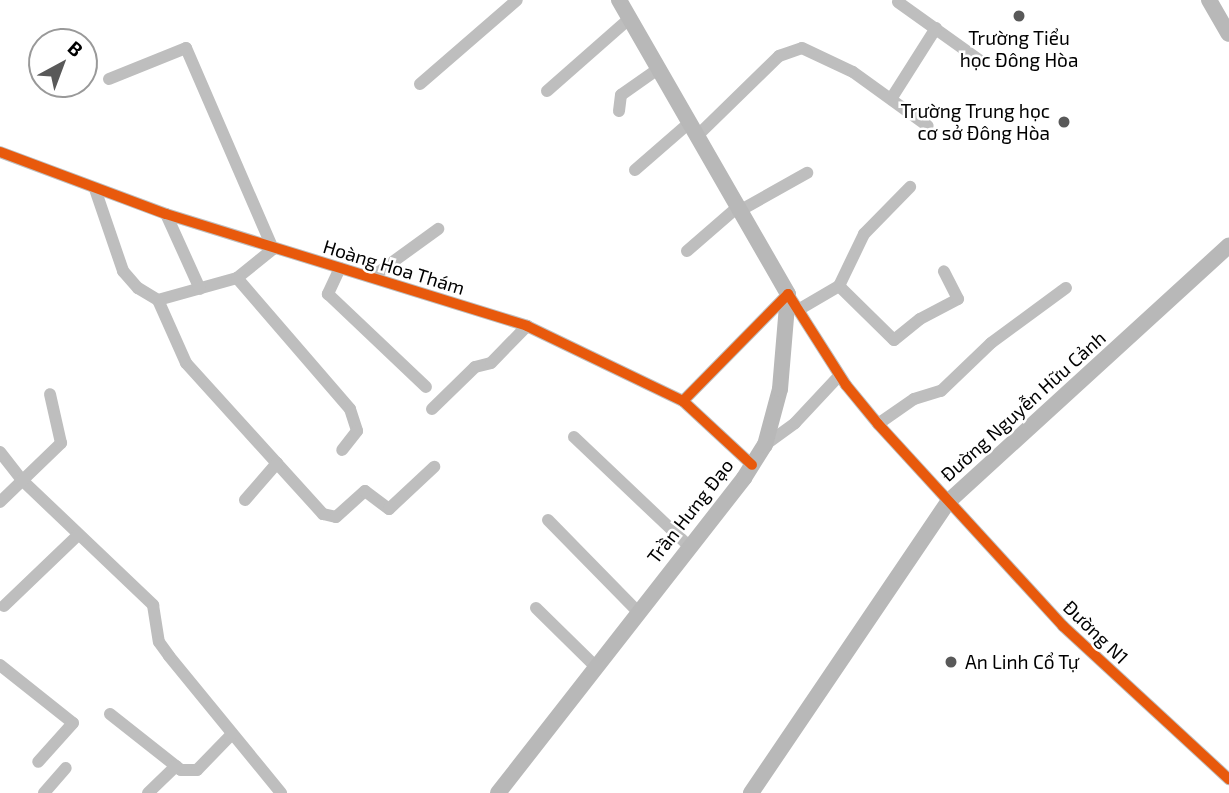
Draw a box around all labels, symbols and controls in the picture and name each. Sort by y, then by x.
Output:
marker: Trường Tiểu học Đông Hòa [1011,8,1027,24]
place label: Trường Tiểu học Đông Hòa [960,27,1078,71]
north arrow [28,28,98,98]
text: B [64,36,88,61]
place label: Trường Trung học cơ sở Đông Hòa [900,100,1050,144]
marker: Trường Trung học cơ sở Đông Hòa [1056,114,1072,130]
street label: Hoàng Hoa Thám [320,235,468,299]
street label: Đường Nguyễn Hữu Cảnh [936,326,1110,486]
street label: Trần Hưng Đạo [642,454,738,568]
street label: Đường N1 [1059,595,1133,669]
place label: An Linh Cổ Tự [965,651,1079,673]
marker: An Linh Cổ Tự [943,654,959,670]

